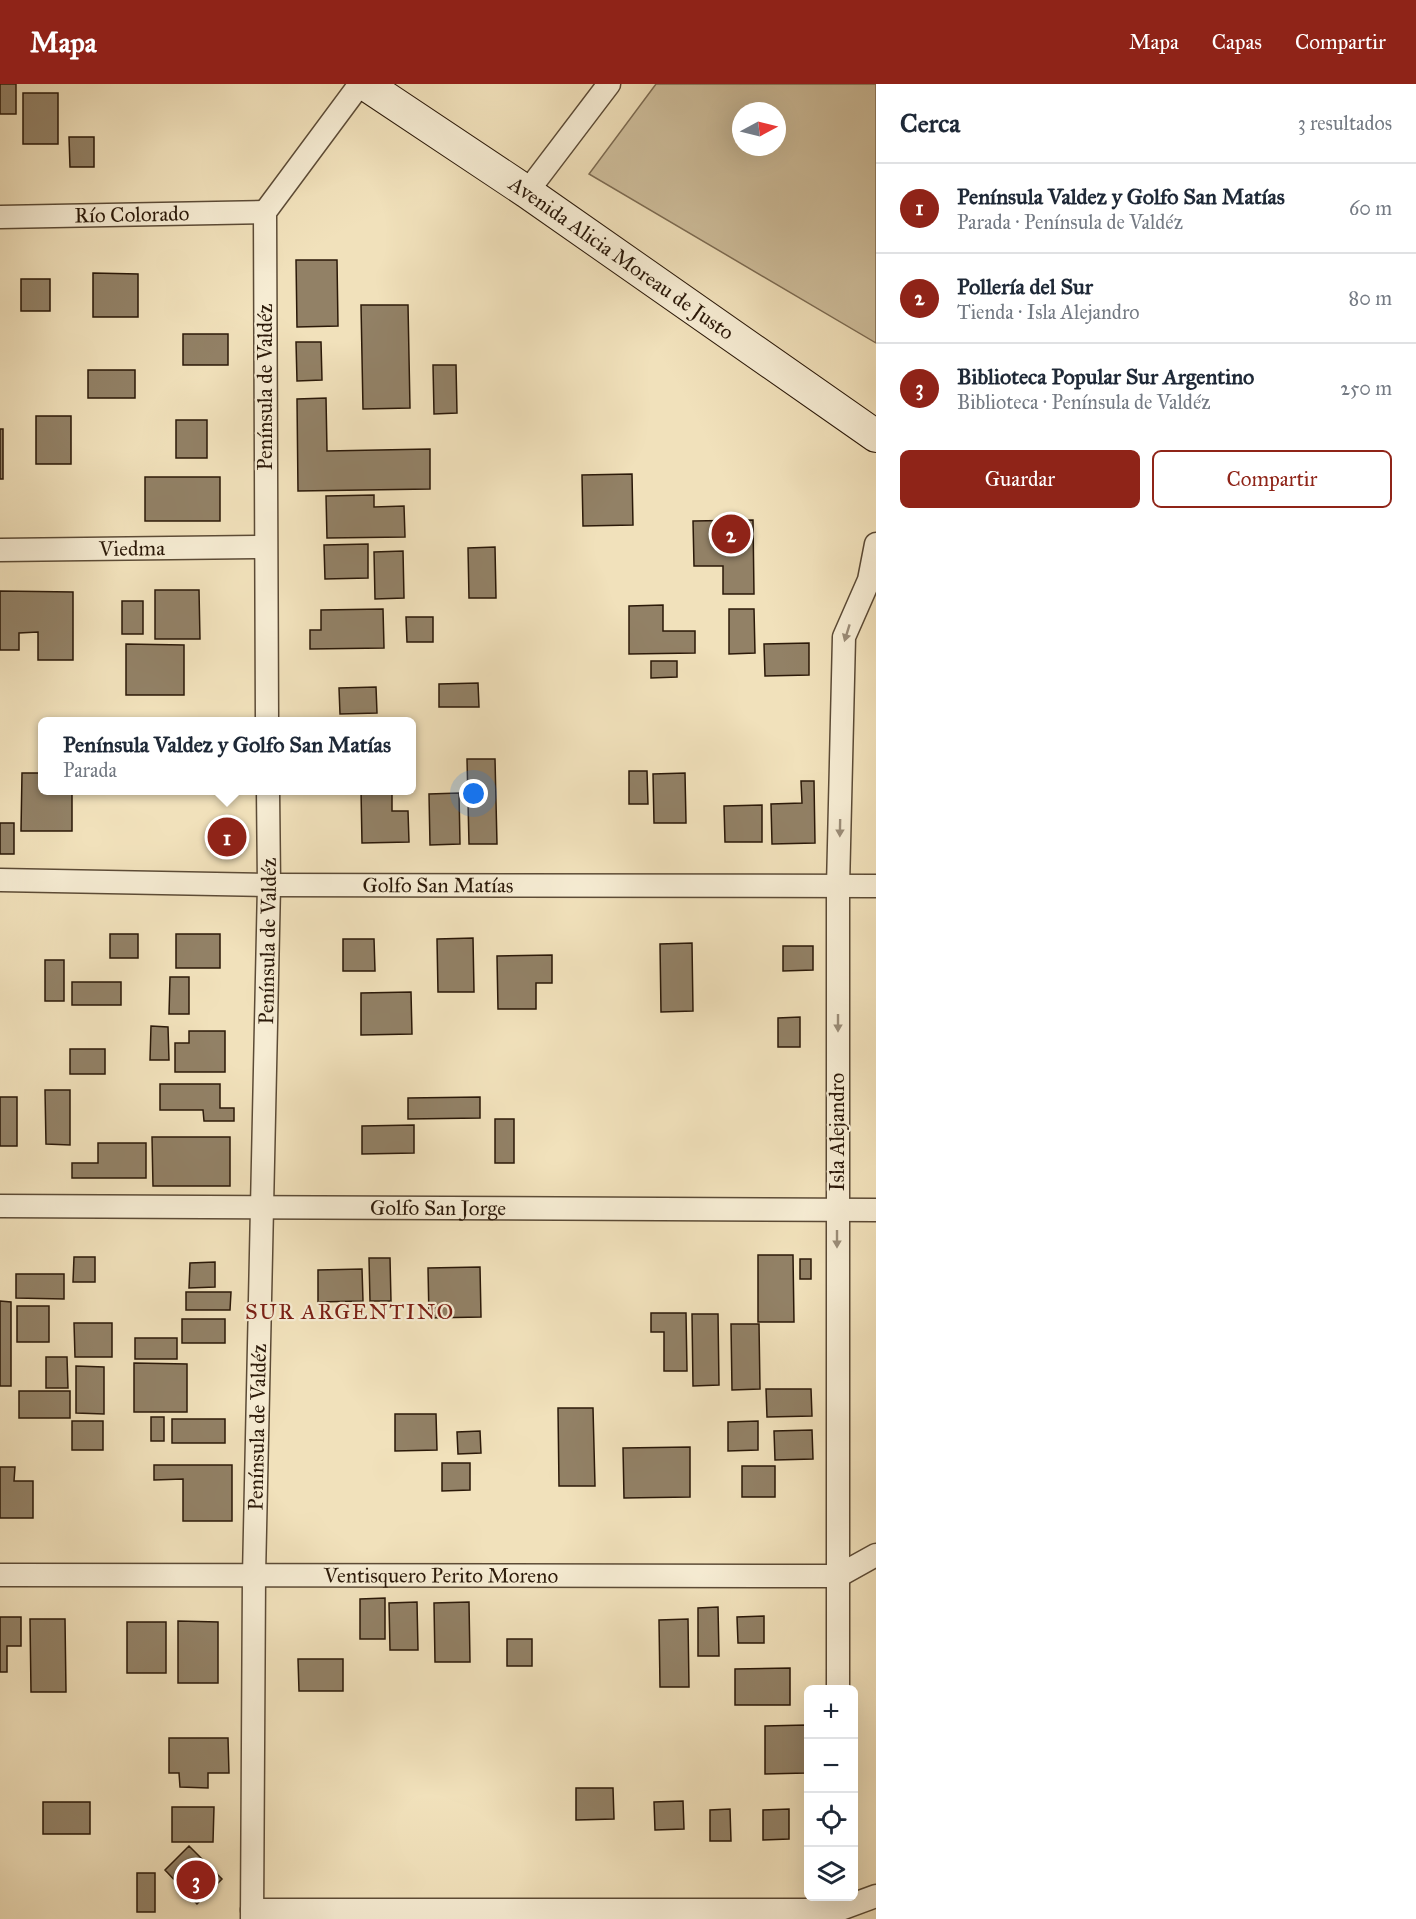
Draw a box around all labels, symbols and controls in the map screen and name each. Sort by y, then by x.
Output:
text: Mapa [30,25,97,60]
text: Mapa [1129,29,1179,55]
text: Capas [1212,29,1262,55]
text: Compartir [1295,29,1386,55]
north arrow [732,102,786,156]
text: Cerca [900,107,960,139]
text: 3 resultados [1298,111,1392,135]
street label: Avenida Alicia Moreau de Justo [503,170,739,346]
text: Península Valdez y Golfo San Matías [957,183,1285,210]
text: 1 [916,196,923,220]
text: 60 m [1349,196,1392,220]
street label: Río Colorado [74,200,190,229]
text: Parada · Península de Valdéz [957,210,1183,234]
text: Pollería del Sur [957,273,1093,300]
text: 2 [915,286,924,310]
text: 80 m [1349,286,1392,310]
text: Tienda · Isla Alejandro [957,300,1140,324]
street label: Península de Valdéz [252,303,278,470]
text: Biblioteca Popular Sur Argentino [957,363,1254,390]
text: 3 [916,376,924,400]
text: 250 m [1340,376,1392,400]
text: Biblioteca · Península de Valdéz [957,390,1211,414]
button: Guardar [900,450,1140,508]
button: Compartir [1152,450,1392,508]
pin: 2 [712,512,750,556]
street label: Viedma [98,535,165,562]
one-way arrow [842,624,851,642]
popup [38,717,416,795]
text: Península Valdez y Golfo San Matías [63,731,391,758]
text: Parada [63,758,117,782]
your location [459,779,488,808]
pin: 1 [208,814,246,860]
one-way arrow [835,818,844,837]
street label: Península de Valdéz [253,857,282,1025]
street label: Golfo San Matías [362,872,514,898]
one-way arrow [833,1013,843,1032]
street label: Isla Alejandro [824,1073,850,1191]
street label: Golfo San Jorge [370,1195,506,1221]
one-way arrow [832,1229,842,1248]
district label: SUR ARGENTINO [245,1298,455,1325]
street label: Península de Valdéz [242,1343,272,1511]
street label: Ventisquero Perito Moreno [323,1562,558,1589]
map controls [804,1685,858,1901]
button: + [804,1685,858,1739]
button: − [804,1739,858,1793]
button: locate [804,1793,858,1847]
button: layers [804,1847,858,1901]
pin: 3 [176,1858,216,1902]

